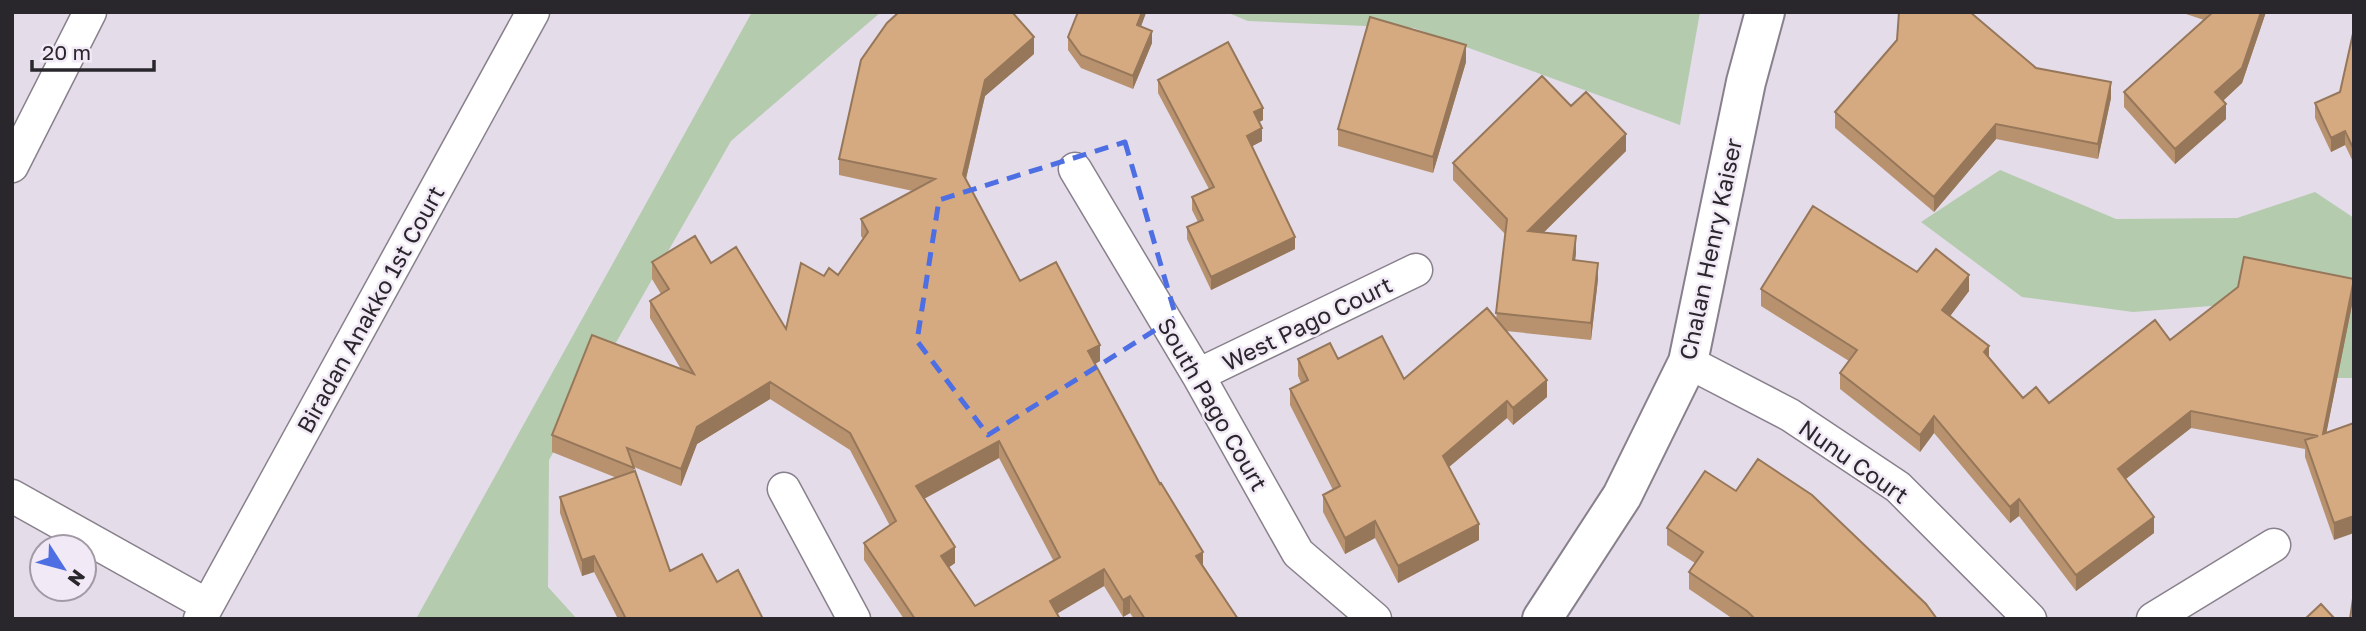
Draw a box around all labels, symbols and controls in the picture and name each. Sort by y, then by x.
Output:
scale bar [32,28,154,72]
text: 20 m [42,39,91,65]
street label: Chalan Henry Kaiser [1673,136,1747,362]
street label: Biradan Anakko 1st Court [290,181,450,437]
street label: West Pago Court [1218,270,1396,376]
street label: South Pago Court [1152,313,1274,495]
street label: Nunu Court [1794,413,1914,509]
north arrow [28,533,98,603]
text: N [64,566,91,591]

